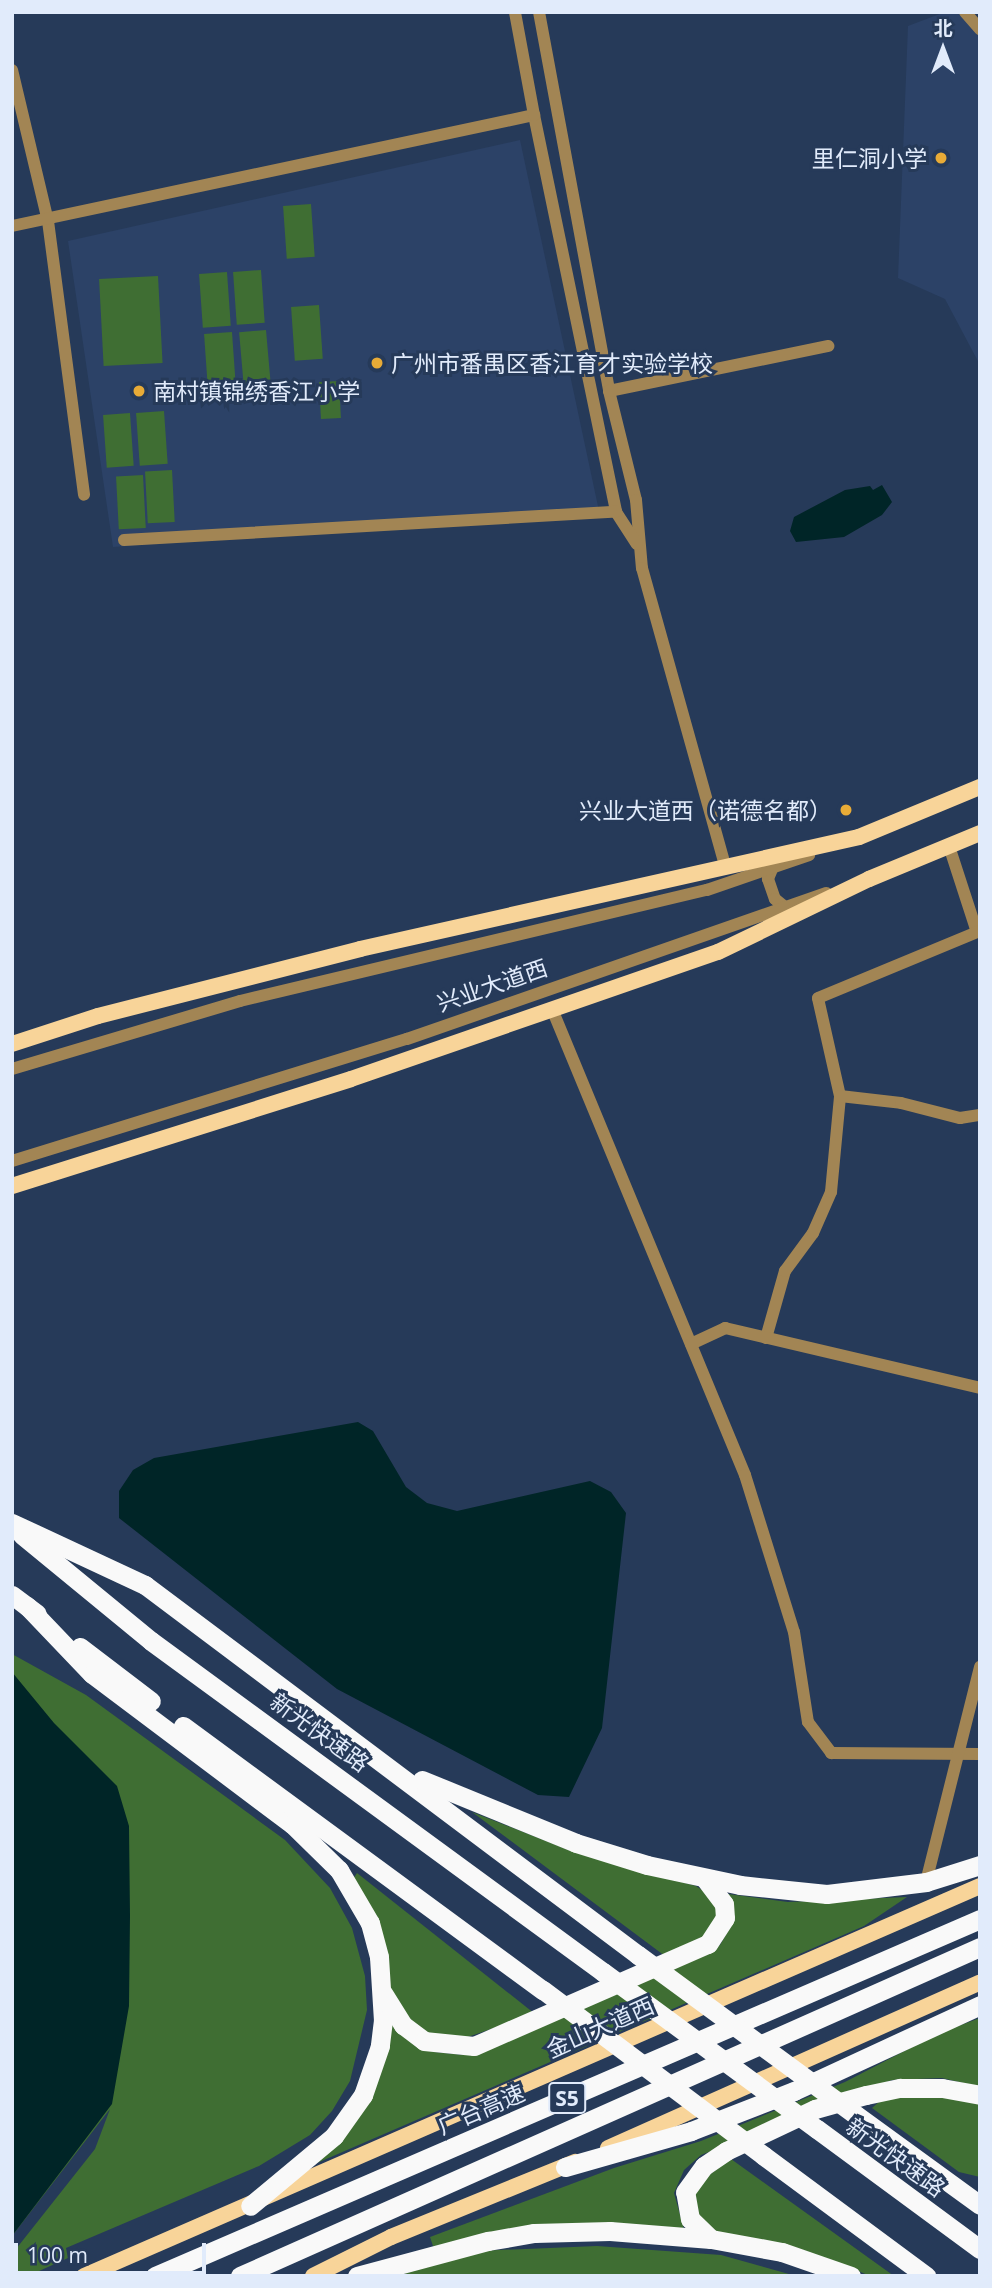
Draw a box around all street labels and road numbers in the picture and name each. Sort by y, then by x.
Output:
street label: 兴业大道西 [433,953,551,1017]
street label: 新光快速路 [265,1687,375,1777]
street label: 金山大道西 [542,1991,658,2063]
street label: 广台高速 [433,2078,529,2140]
road number: S5 [548,2080,586,2116]
street label: 新光快速路 [841,2112,951,2202]

